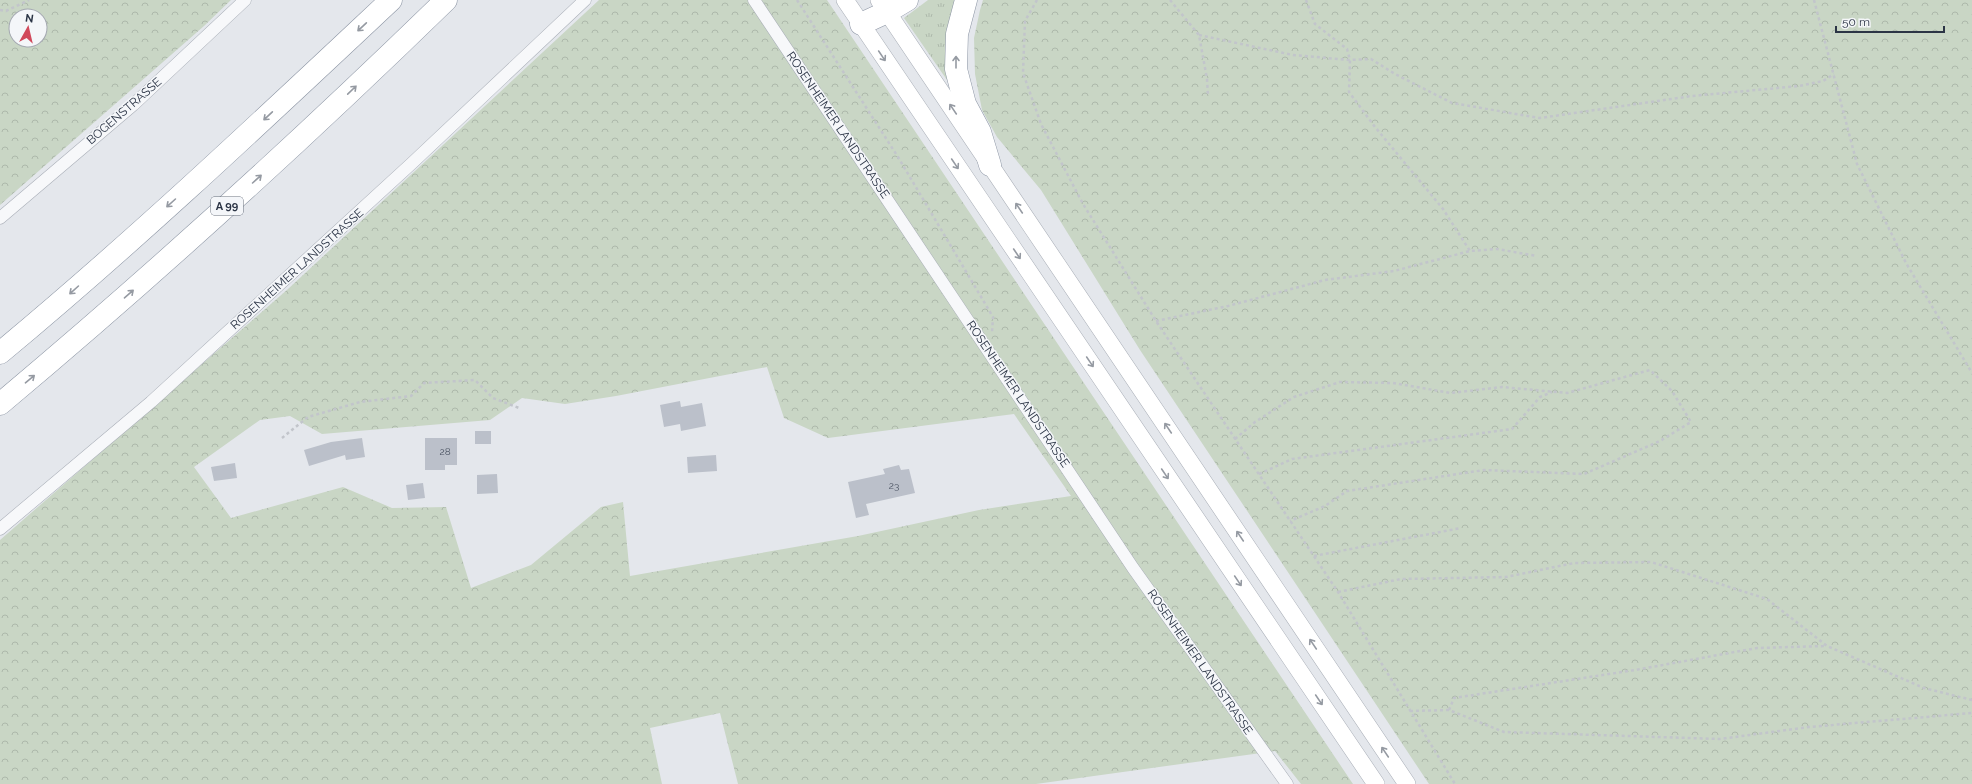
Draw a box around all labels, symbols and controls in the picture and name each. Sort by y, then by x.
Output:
north arrow [8,8,48,48]
scale bar [1836,8,1944,34]
text: N [24,12,34,26]
text: 50 m [1842,15,1870,29]
one-way arrow [357,22,367,32]
street label: ROSENHEIMER LANDSTRASSE [784,49,892,201]
one-way arrow [878,50,886,61]
one-way arrow [952,56,960,69]
street label: BOGENSTRASSE [84,75,164,147]
one-way arrow [346,86,356,95]
one-way arrow [949,104,957,115]
one-way arrow [263,111,273,120]
one-way arrow [951,158,959,169]
one-way arrow [252,175,262,184]
road number: A 99 [211,197,243,215]
one-way arrow [166,199,177,208]
one-way arrow [1015,203,1023,214]
street label: ROSENHEIMER LANDSTRASSE [228,206,366,332]
one-way arrow [1013,248,1021,259]
one-way arrow [70,285,80,294]
one-way arrow [123,289,134,298]
street label: ROSENHEIMER LANDSTRASSE [964,318,1072,470]
one-way arrow [1086,356,1094,367]
one-way arrow [25,374,35,383]
one-way arrow [1163,422,1171,434]
house number: 28 [439,446,451,457]
one-way arrow [1161,468,1170,479]
house number: 23 [889,480,899,491]
one-way arrow [1236,531,1244,542]
one-way arrow [1234,575,1242,586]
street label: ROSENHEIMER LANDSTRASSE [1144,587,1256,737]
one-way arrow [1309,639,1317,650]
one-way arrow [1315,694,1323,705]
one-way arrow [1381,746,1390,757]

